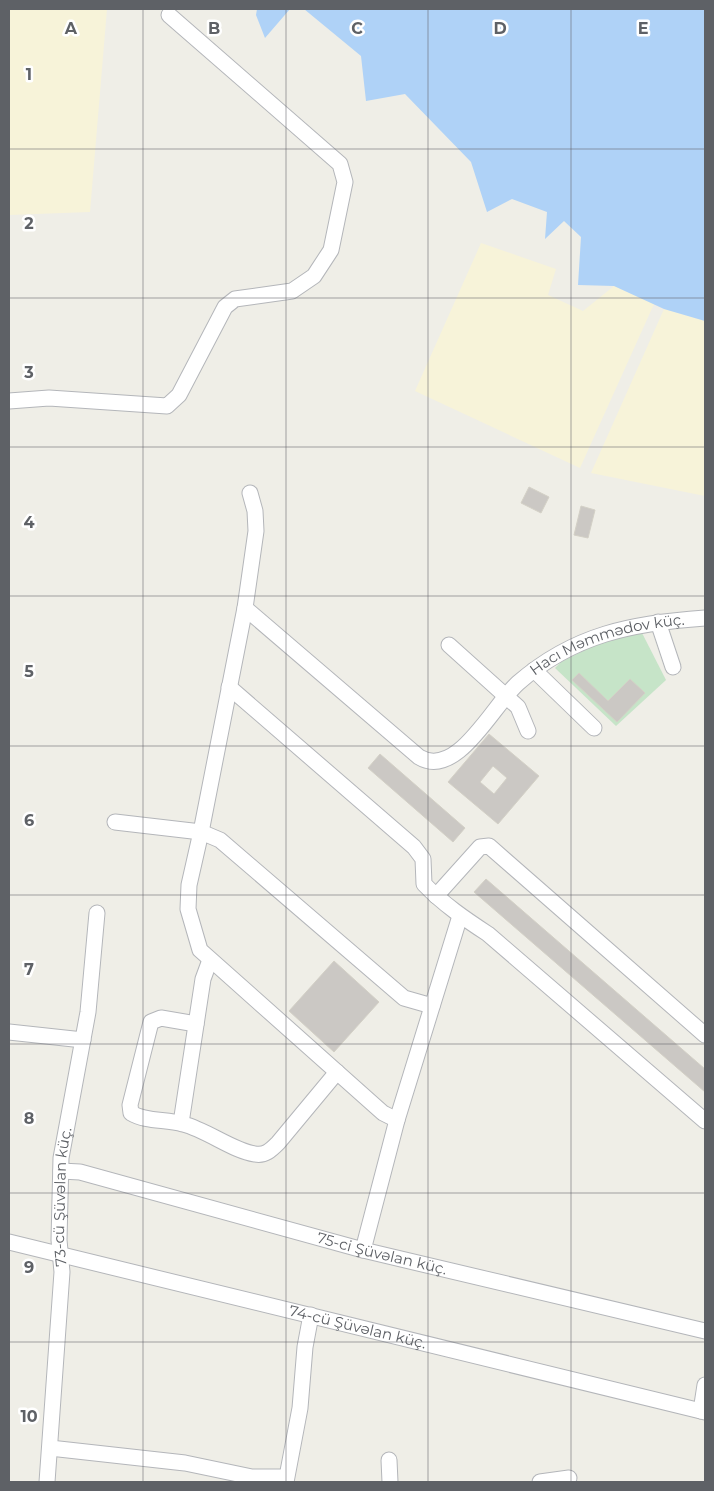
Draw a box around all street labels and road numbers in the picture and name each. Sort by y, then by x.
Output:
street label: Hacı Məmmədov küç. [526,610,685,679]
street label: 73-cü Şüvəlan küç. [49,1126,76,1267]
street label: 75-ci Şüvəlan küç. [315,1228,449,1279]
street label: 74-cü Şüvəlan küç. [287,1301,428,1353]

